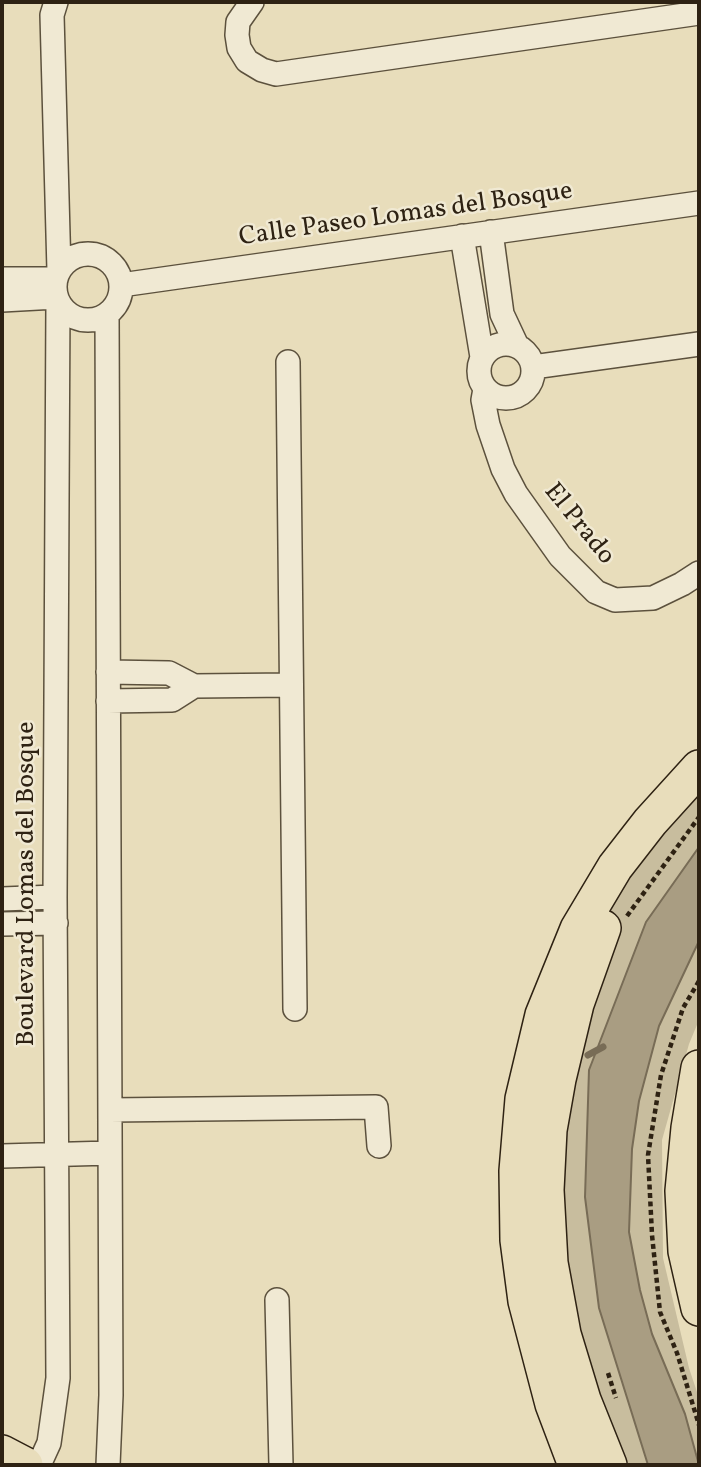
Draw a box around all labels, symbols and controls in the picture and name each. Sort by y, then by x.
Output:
street label: Calle Paseo Lomas del Bosque [237,177,575,255]
street label: El Prado [536,478,620,572]
street label: Boulevard Lomas del Bosque [12,722,44,1046]

